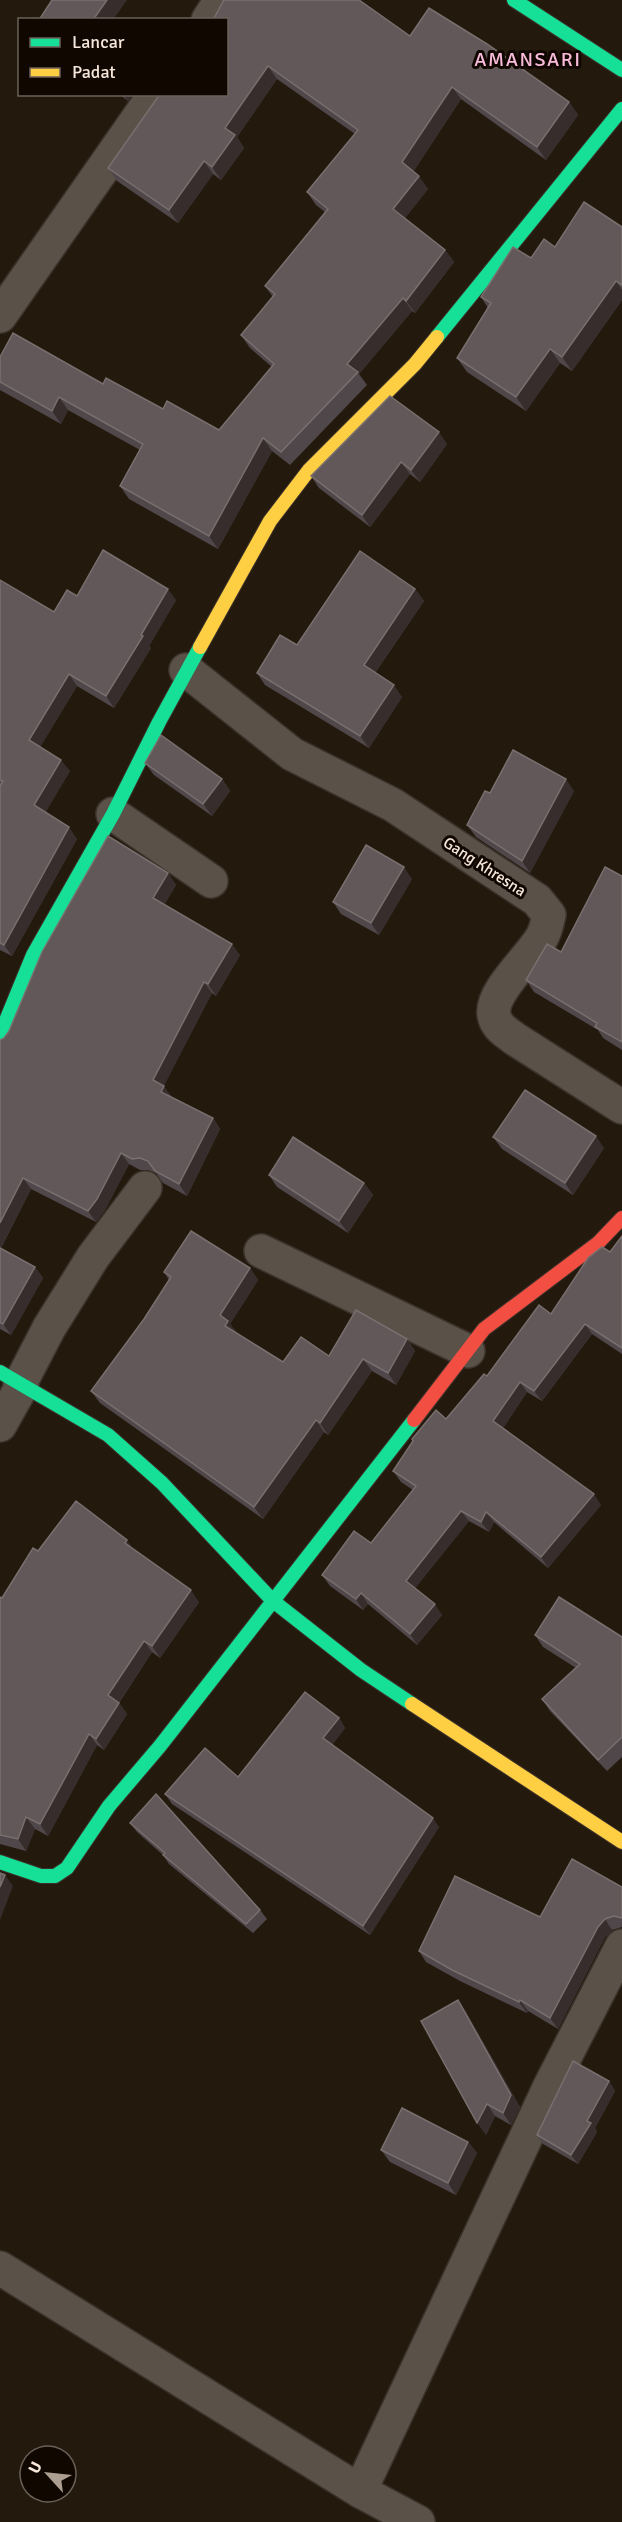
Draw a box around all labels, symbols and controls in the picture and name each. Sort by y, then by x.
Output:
legend [18,18,228,96]
text: Lancar [72,31,125,53]
district label: AMANSARI [474,47,582,72]
text: Padat [72,61,116,83]
street label: Gang Khresna [439,833,530,901]
north arrow [18,2444,78,2504]
text: U [24,2458,47,2477]

